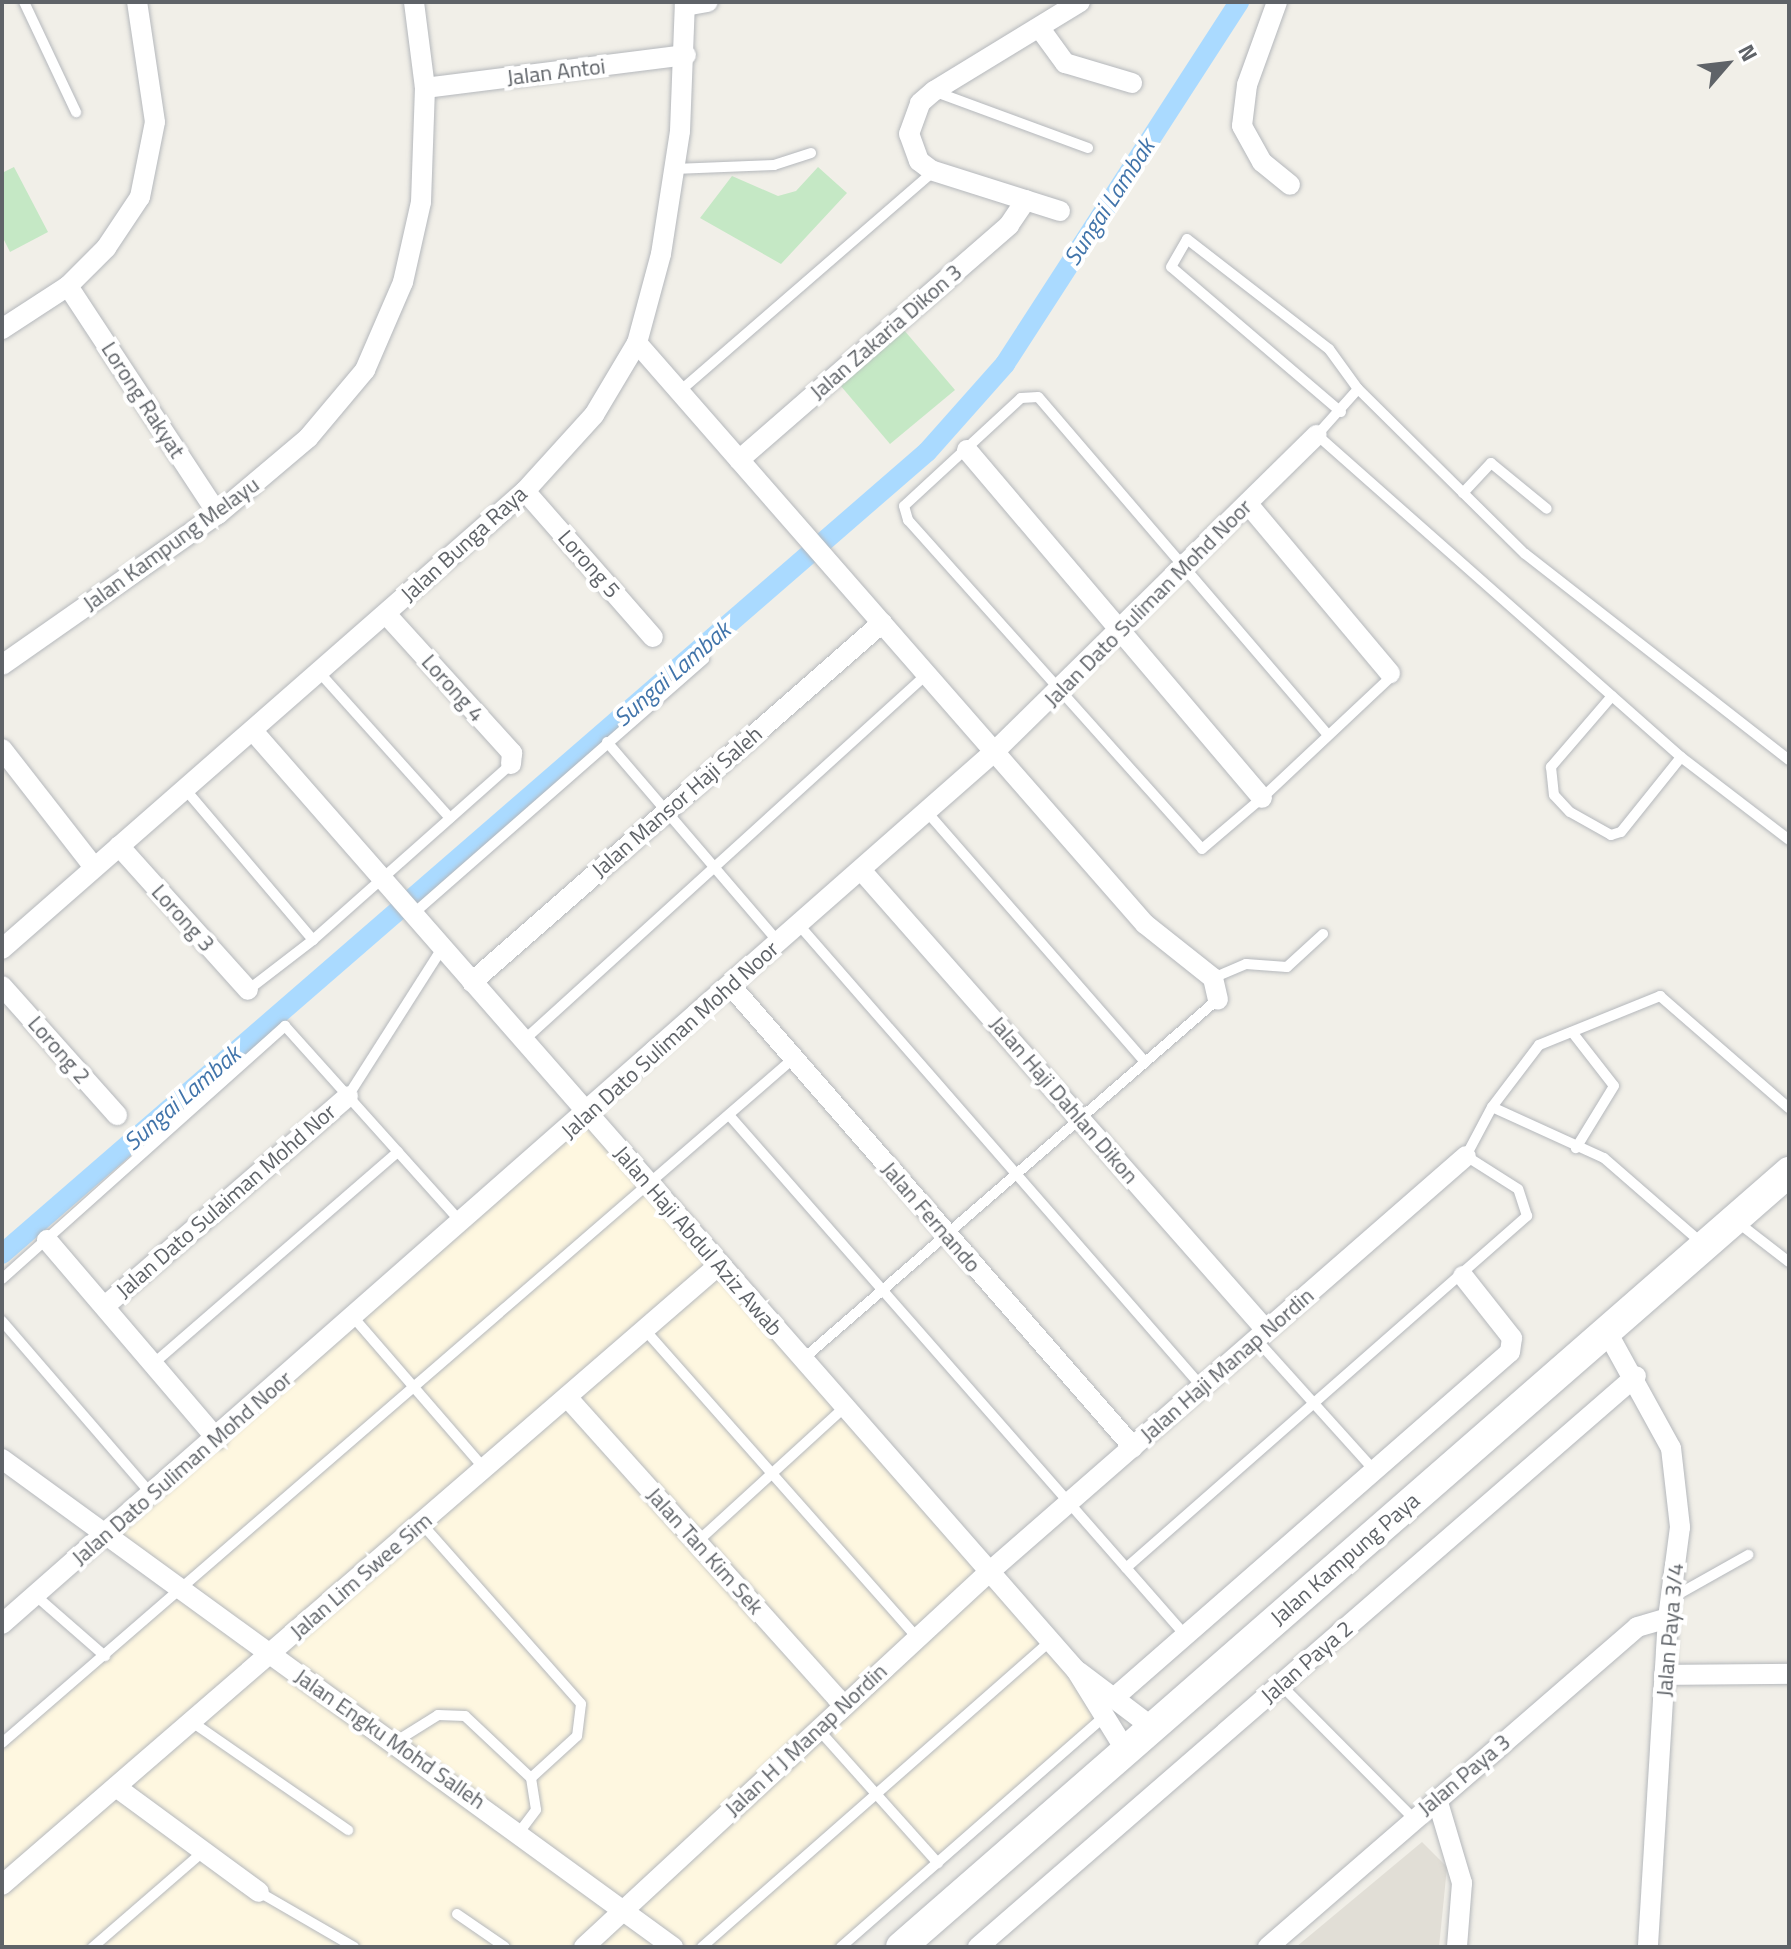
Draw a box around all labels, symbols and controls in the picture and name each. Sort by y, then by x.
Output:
north arrow [1687,24,1767,104]
text: N [1730,38,1767,67]
street label: Jalan Antoi [505,53,607,91]
water label: Sungai Lambak [1058,133,1160,271]
street label: Jalan Zakaria Dikon 3 [805,259,967,405]
street label: Lorong Rakyat [96,337,190,463]
street label: Jalan Kampung Melayu [78,471,264,617]
street label: Jalan Bunga Raya [396,481,532,607]
street label: Jalan Dato Suliman Mohd Noor [1039,494,1257,712]
street label: Lorong 5 [552,525,626,603]
water label: Sungai Lambak [608,616,736,732]
street label: Lorong 4 [416,649,490,727]
street label: Jalan Mansor Haji Saleh [586,721,768,883]
street label: Lorong 3 [146,879,220,957]
street label: Jalan Dato Suliman Mohd Noor [556,936,784,1144]
street label: Lorong 2 [22,1011,96,1089]
street label: Jalan Haji Dahlan Dikon [984,1011,1144,1189]
water label: Sungai Lambak [118,1040,246,1156]
street label: Jalan Dato Sulaiman Mohd Nor [111,1098,341,1304]
street label: Jalan Haji Abdul Aziz Awab [608,1141,788,1341]
street label: Jalan Fernando [876,1156,986,1278]
street label: Jalan Haji Manap Nordin [1135,1282,1319,1448]
street label: Jalan Dato Suliman Mohd Noor [67,1365,297,1571]
street label: Jalan Tan Kim Sek [641,1482,769,1620]
street label: Jalan Kampung Paya [1265,1487,1425,1631]
street label: Jalan Lim Swee Sim [285,1507,437,1645]
street label: Jalan Paya 3/4 [1651,1562,1689,1698]
street label: Jalan Paya 2 [1256,1615,1358,1709]
street label: Jalan H J Manap Nordin [720,1658,892,1822]
street label: Jalan Engku Mohd Salleh [290,1663,490,1815]
street label: Jalan Paya 3 [1412,1729,1516,1821]

